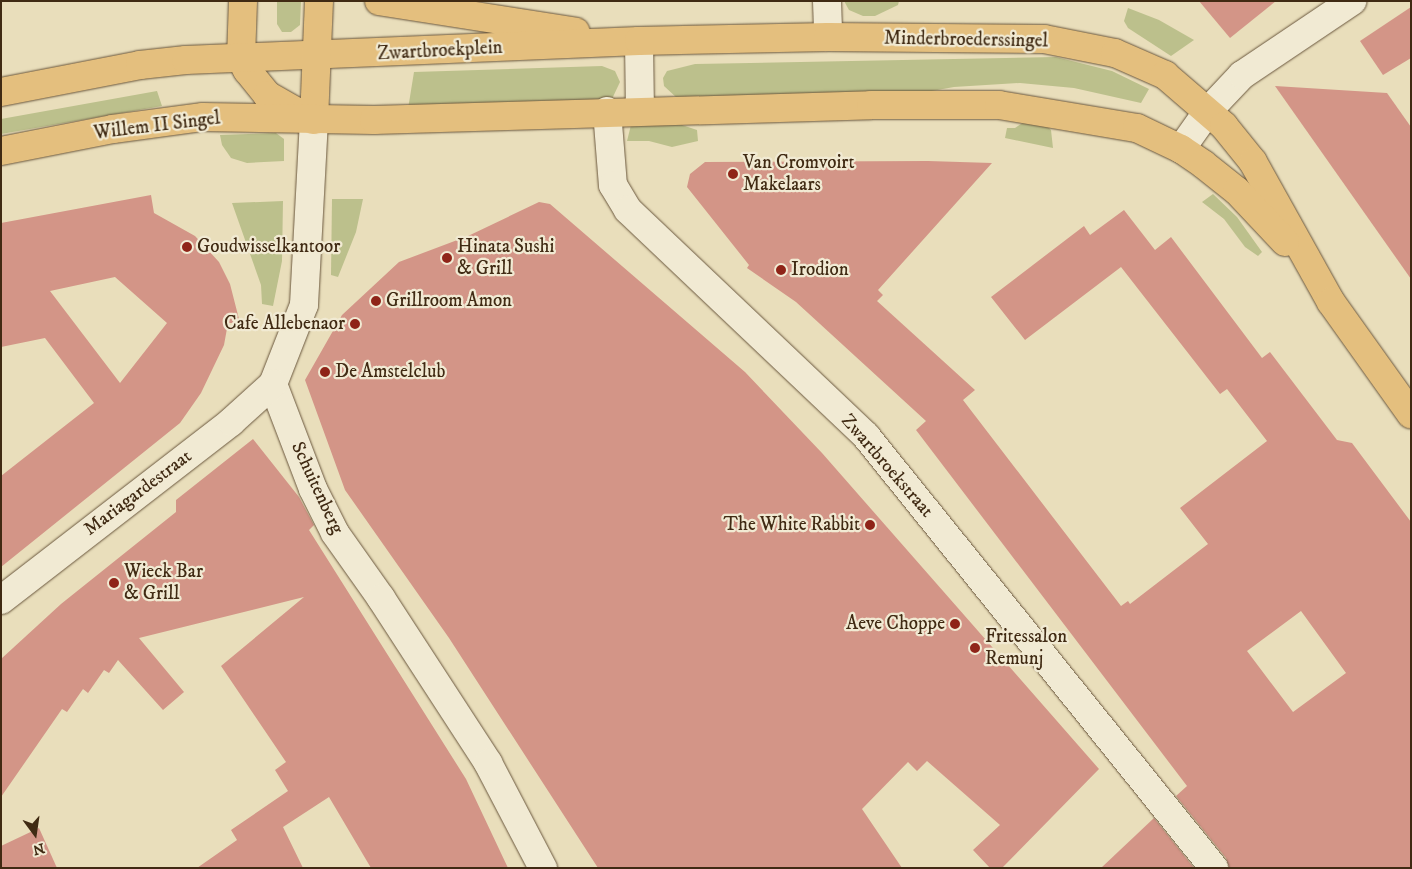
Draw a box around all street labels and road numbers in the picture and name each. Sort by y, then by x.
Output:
street label: Minderbroederssingel [884,27,1048,53]
street label: Zwartbroekplein [377,36,503,66]
street label: Willem II Singel [92,107,222,145]
street label: Zwartbroekstraat [836,410,938,522]
street label: Schuitenberg [286,438,348,538]
street label: Mariagardestraat [80,445,196,541]

